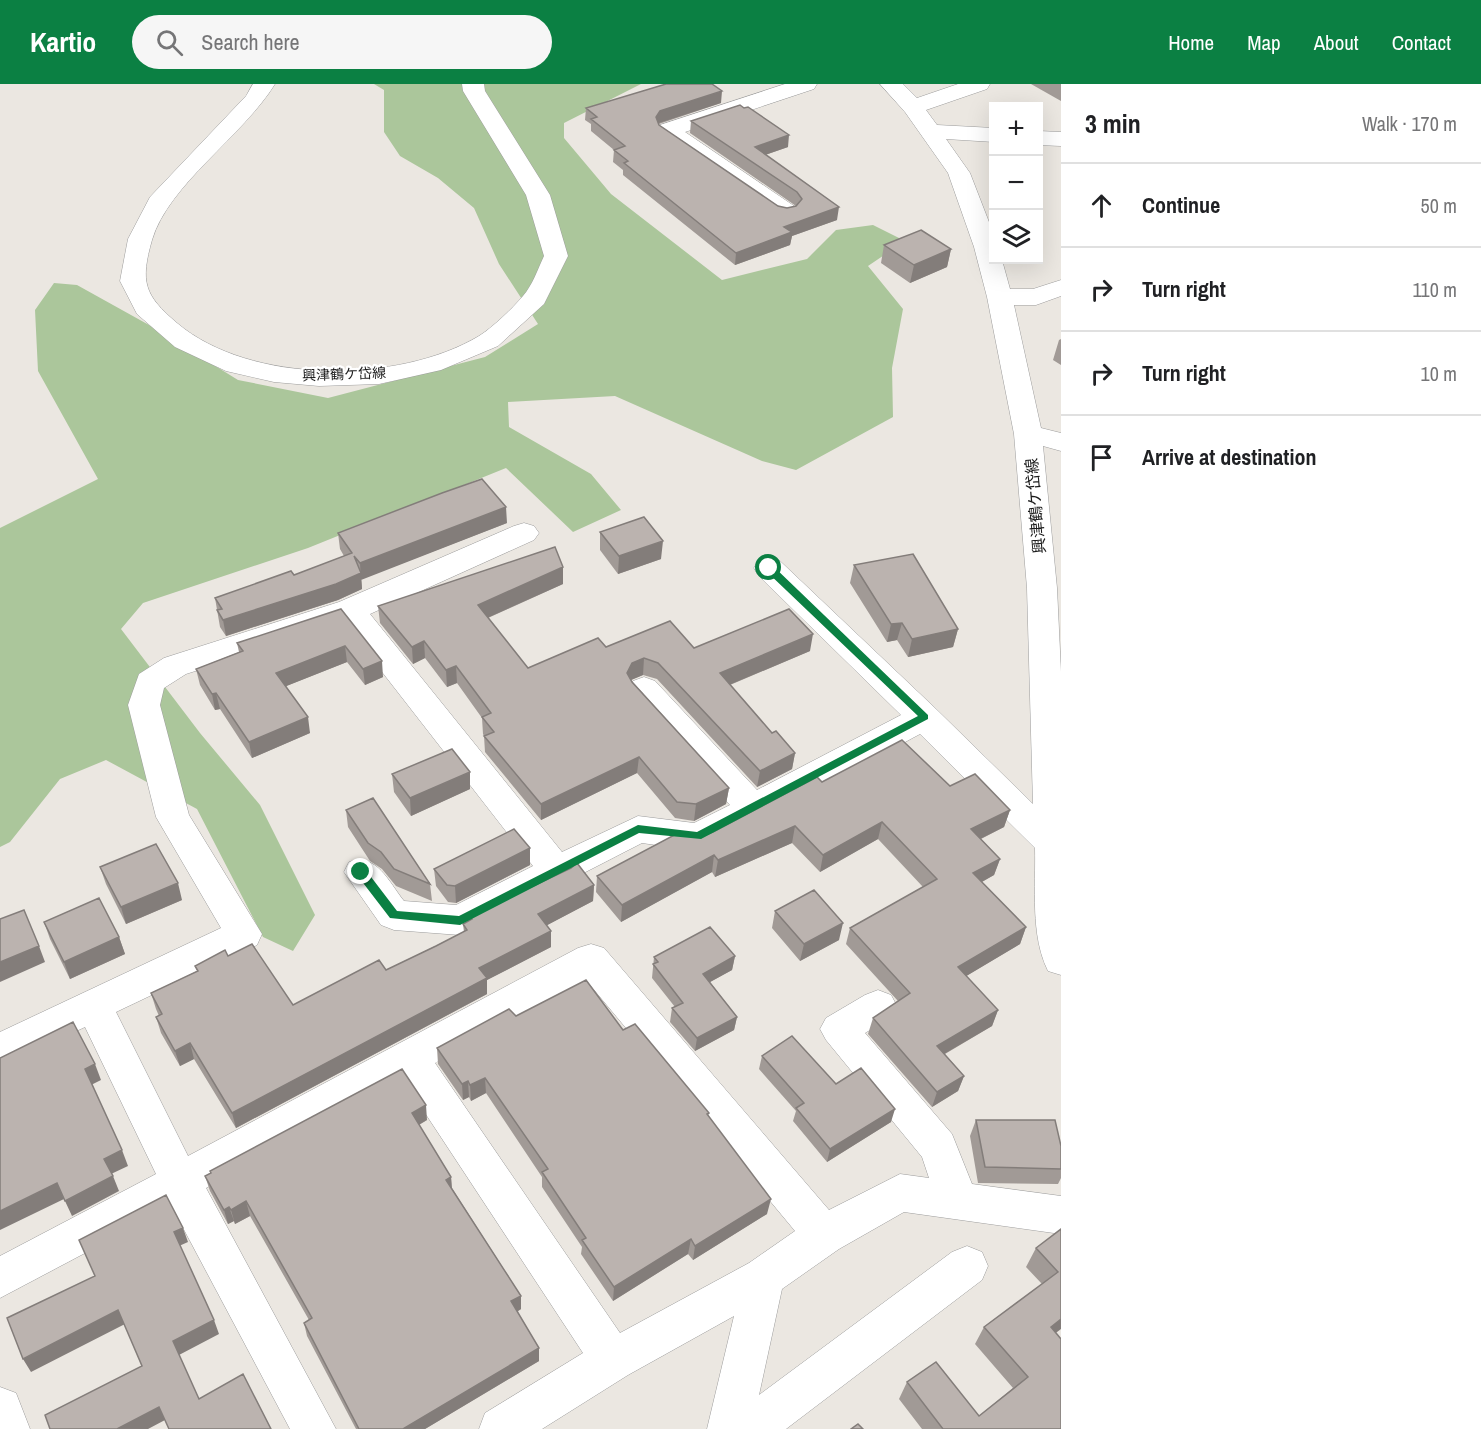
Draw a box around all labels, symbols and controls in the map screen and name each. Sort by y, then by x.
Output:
search box [132,15,552,69]
text: Kartio [30,23,96,61]
icon: search [153,26,186,59]
text: Search here [201,27,300,57]
text: Home [1168,28,1214,57]
text: Map [1247,28,1281,57]
text: About [1314,28,1359,57]
text: Contact [1392,28,1451,57]
map controls [989,102,1043,264]
button: + [989,102,1043,156]
text: 3 min [1085,106,1141,141]
text: Walk · 170 m [1362,110,1457,137]
button: − [989,156,1043,210]
icon: ahead [1085,189,1118,222]
text: Continue [1142,190,1220,220]
text: 50 m [1421,192,1457,219]
button: layers [989,210,1043,264]
icon: right [1085,273,1118,306]
text: Turn right [1142,274,1226,304]
text: 110 m [1413,276,1457,303]
icon: right [1085,357,1118,390]
text: Turn right [1142,358,1226,388]
text: 10 m [1421,360,1457,387]
street label: 興津鶴ケ岱線 [302,364,386,384]
icon: arrive [1085,441,1118,474]
text: Arrive at destination [1142,442,1316,472]
street label: 興津鶴ケ岱線 [1020,457,1050,555]
route start [755,554,781,580]
route end [347,858,373,884]

